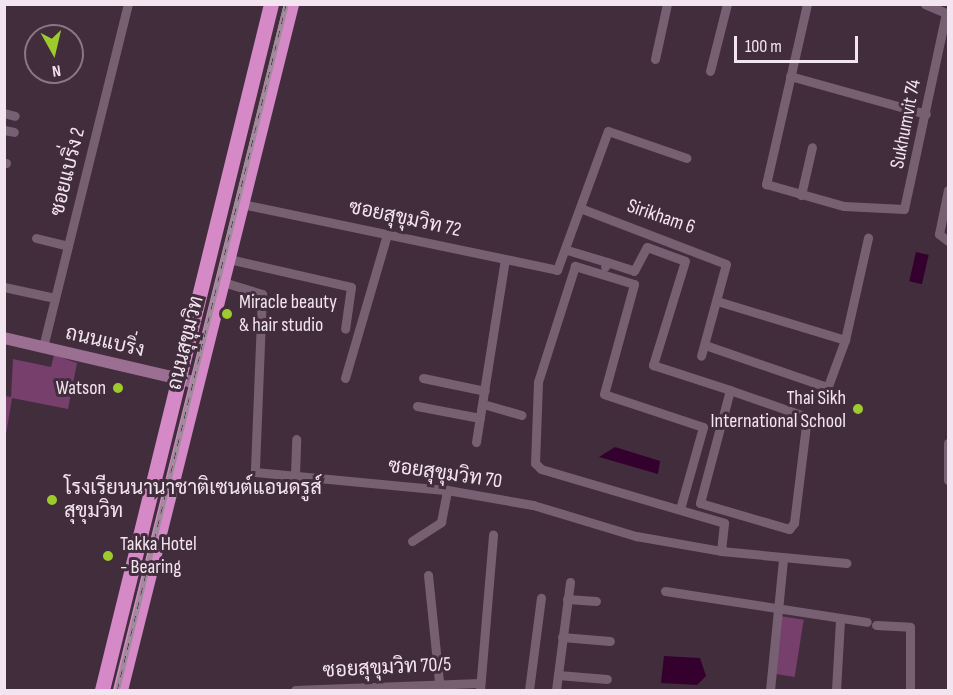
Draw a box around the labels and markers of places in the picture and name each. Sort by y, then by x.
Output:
place label: Miracle beauty & hair studio [239,290,337,337]
marker: Miracle beauty & hair studio [220,307,234,321]
place label: Watson [56,376,106,400]
marker: Watson [111,381,125,395]
place label: Thai Sikh International School [711,386,846,433]
marker: Thai Sikh International School [851,402,865,416]
place label: โรงเรียนนานาชาติเซนต์แอนดรูส์ สุขุมวิท [64,476,322,523]
marker: โรงเรียนนานาชาติเซนต์แอนดรูส์ สุขุมวิท [45,493,59,507]
place label: Takka Hotel - Bearing [120,532,197,579]
marker: Takka Hotel - Bearing [101,549,115,563]

